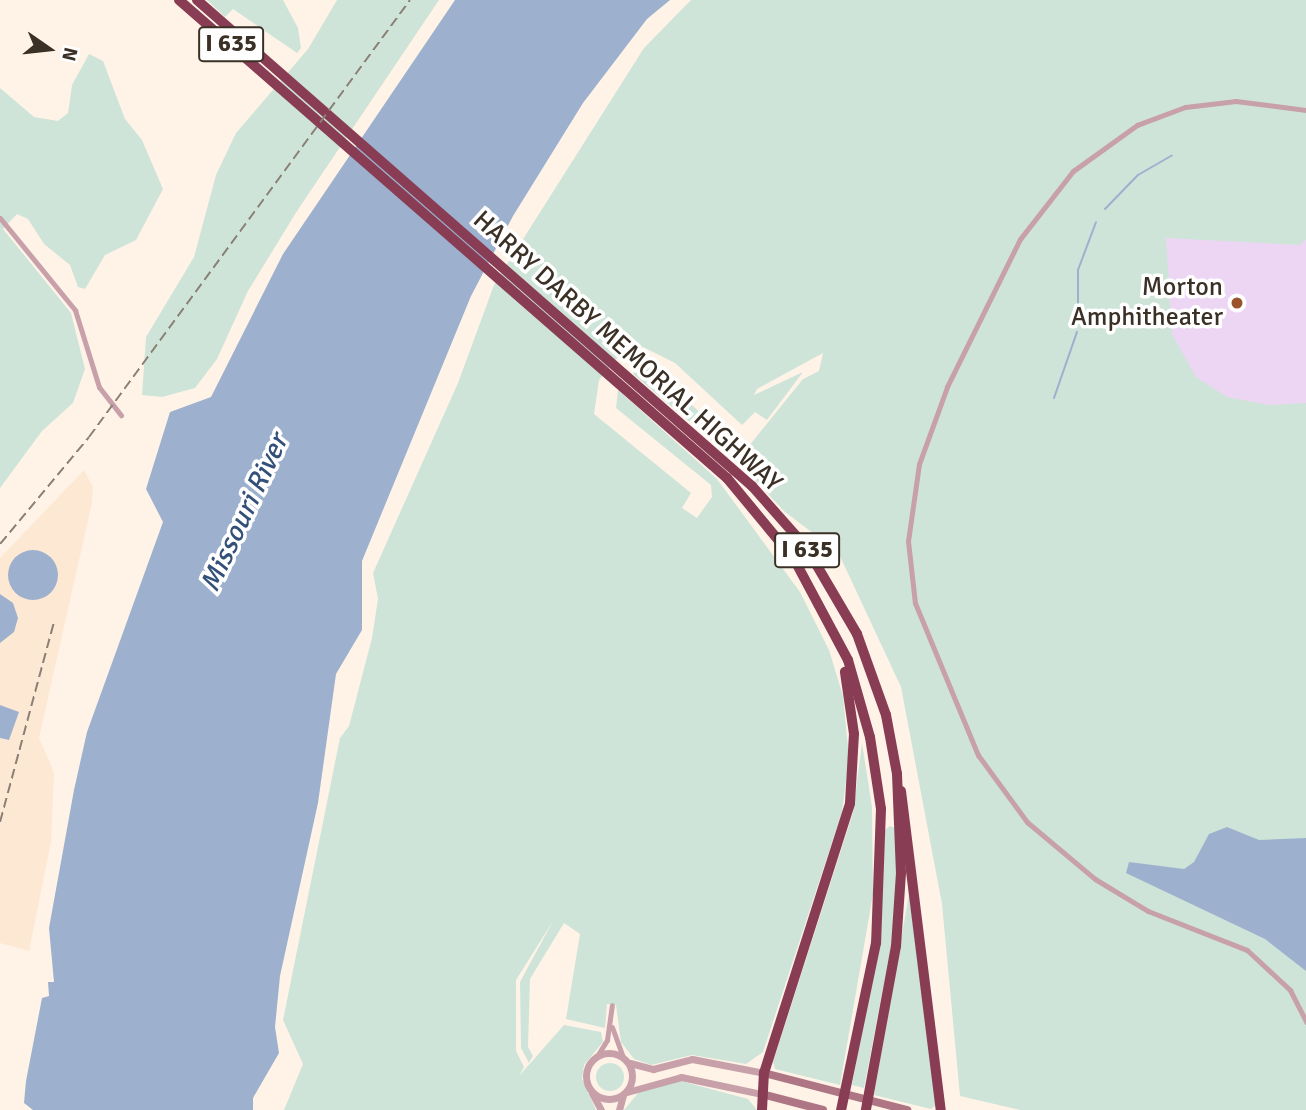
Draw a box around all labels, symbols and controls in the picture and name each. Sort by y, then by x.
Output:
north arrow [14,14,84,84]
road number: I 635 [198,24,264,64]
text: N [56,45,83,63]
street label: HARRY DARBY MEMORIAL HIGHWAY [466,205,788,499]
place label: Morton Amphitheater [1071,272,1223,334]
marker: Morton Amphitheater [1229,295,1245,311]
water label: Missouri River [193,429,295,597]
road number: I 635 [774,530,840,570]

